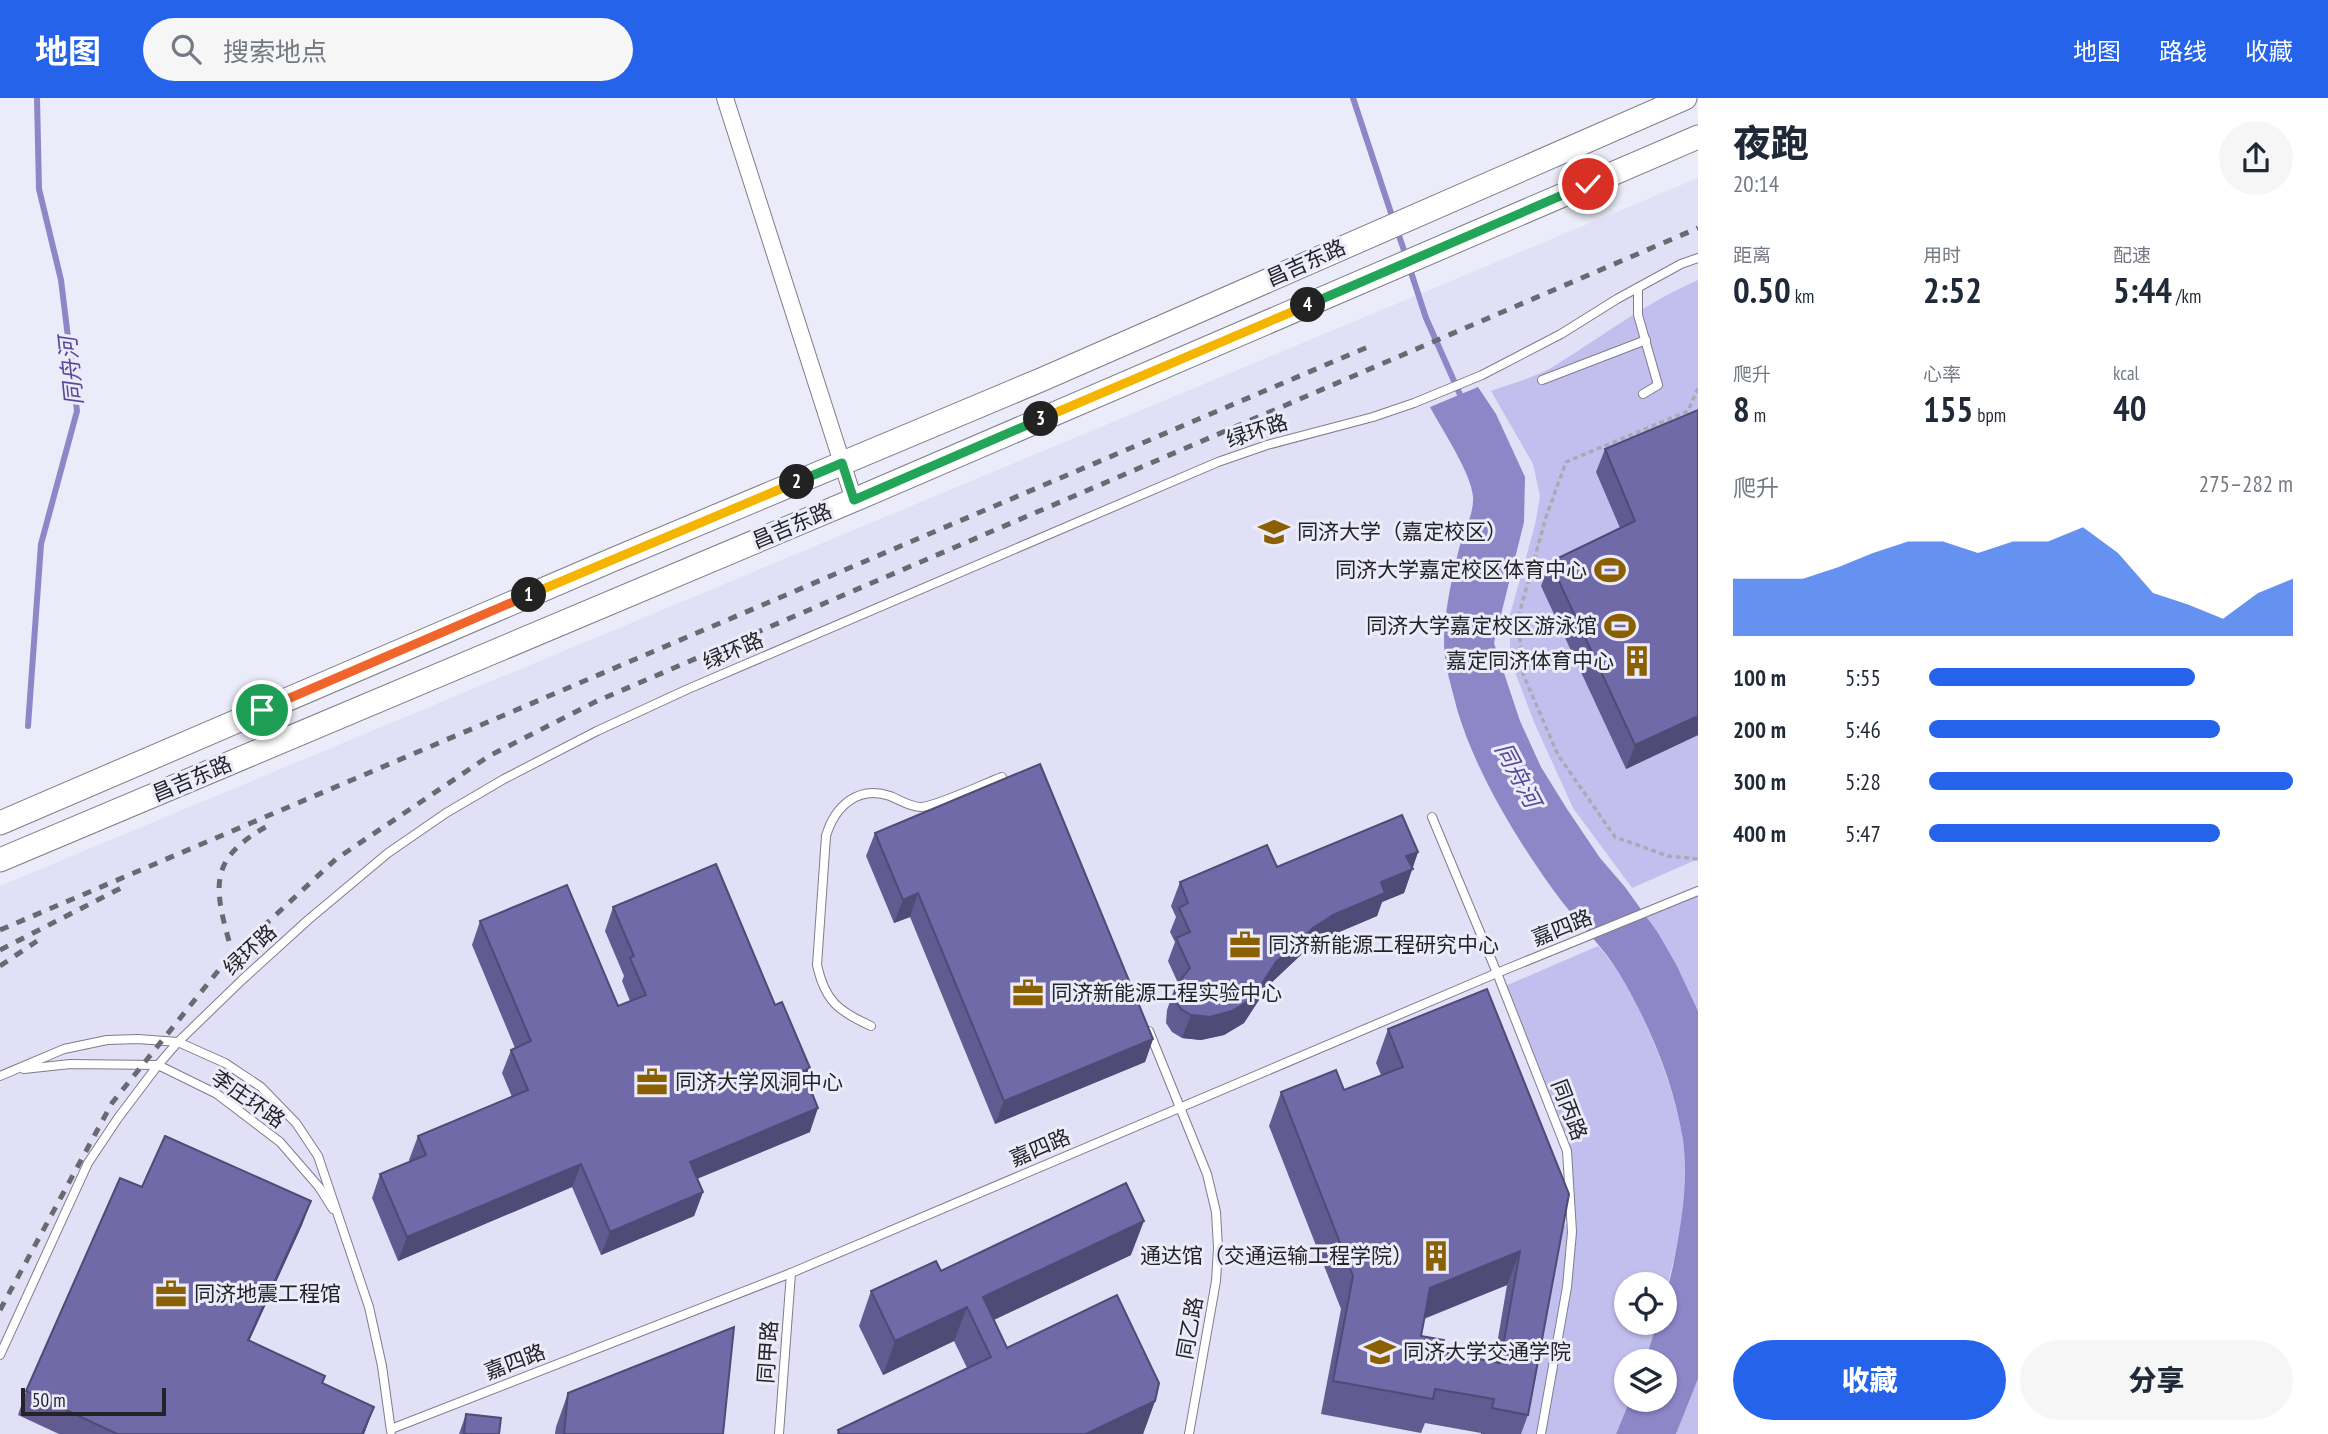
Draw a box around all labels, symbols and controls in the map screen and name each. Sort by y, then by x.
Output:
search box [143,18,633,81]
text: 地图 [35,29,101,72]
icon: search [167,30,205,68]
text: 搜索地点 [223,35,327,68]
text: 地图 [2073,36,2121,67]
text: 路线 [2159,36,2207,67]
text: 收藏 [2245,36,2293,67]
text: 夜跑 [1733,118,1809,167]
button: share [2219,121,2293,195]
pin [1558,154,1618,214]
icon: check [1569,165,1607,203]
text: 20:14 [1733,169,1779,198]
street label: 昌吉东路 [1262,233,1350,292]
text: 距离 [1733,243,1771,267]
text: 用时 [1923,243,1961,267]
text: 配速 [2113,243,2151,267]
text: 0.50 [1733,267,1791,313]
text: 2:52 [1923,267,1982,313]
text: 5:44 [2113,267,2172,313]
text: km [1791,284,1814,308]
text: /km [2172,284,2201,308]
pin: 4 [1290,288,1326,322]
text: 4 [1303,292,1312,316]
water label: 同舟河 [52,331,89,407]
text: kcal [2113,361,2139,385]
text: 爬升 [1733,362,1771,386]
text: 心率 [1923,362,1961,386]
text: 40 [2113,385,2146,431]
text: 8 [1733,386,1750,432]
text: 155 [1923,386,1973,432]
pin: 3 [1024,402,1058,436]
text: m [1750,403,1766,427]
text: bpm [1973,403,2006,427]
text: 3 [1036,406,1045,430]
street label: 绿环路 [1223,408,1291,453]
pin: 2 [780,464,814,500]
text: 2 [792,469,801,493]
text: 275–282 m [2199,469,2293,498]
text: 爬升 [1733,473,1779,502]
street label: 昌吉东路 [748,497,836,554]
school or university icon: 同济大学（嘉定校区） [1257,515,1291,549]
place label: 同济大学（嘉定校区） [1297,518,1507,545]
sports icon: 同济大学嘉定校区体育中心 [1593,553,1627,587]
place label: 同济大学嘉定校区体育中心 [1335,556,1587,583]
pin: 1 [512,578,546,612]
text: 1 [524,582,533,606]
sports icon: 同济大学嘉定校区游泳馆 [1603,609,1637,643]
place label: 同济大学嘉定校区游泳馆 [1366,612,1597,639]
street label: 绿环路 [699,626,767,675]
building icon: 嘉定同济体育中心 [1620,644,1654,678]
place label: 嘉定同济体育中心 [1446,647,1614,674]
text: 100 m [1733,663,1786,692]
text: 5:55 [1845,663,1881,692]
pin [232,680,292,740]
icon: arrive [243,691,281,729]
text: 200 m [1733,715,1786,744]
text: 5:46 [1845,715,1881,744]
water label: 同舟河 [1489,737,1549,816]
street label: 昌吉东路 [148,750,236,807]
text: 300 m [1733,767,1786,796]
text: 5:28 [1845,767,1881,796]
text: 400 m [1733,819,1786,848]
text: 5:47 [1845,819,1881,848]
street label: 嘉四路 [1528,903,1596,952]
street label: 绿环路 [217,918,282,981]
office icon: 同济新能源工程研究中心 [1228,928,1262,962]
place label: 同济新能源工程研究中心 [1268,931,1499,958]
office icon: 同济新能源工程实验中心 [1011,976,1045,1010]
place label: 同济新能源工程实验中心 [1051,979,1282,1006]
street label: 李庄环路 [206,1063,290,1134]
office icon: 同济大学风洞中心 [635,1065,669,1099]
place label: 同济大学风洞中心 [675,1068,843,1095]
street label: 同丙路 [1546,1076,1593,1144]
street label: 嘉四路 [1006,1123,1074,1172]
building icon: 通达馆（交通运输工程学院） [1419,1239,1453,1273]
place label: 通达馆（交通运输工程学院） [1140,1242,1413,1269]
map controls [1614,1272,1677,1412]
button: locate [1614,1272,1677,1335]
office icon: 同济地震工程馆 [154,1277,188,1311]
place label: 同济地震工程馆 [194,1280,341,1307]
street label: 同乙路 [1171,1295,1208,1361]
street label: 同甲路 [752,1320,783,1384]
school or university icon: 同济大学交通学院 [1363,1335,1397,1369]
street label: 嘉四路 [481,1338,549,1385]
place label: 同济大学交通学院 [1403,1338,1571,1365]
button: 收藏 [1733,1340,2006,1420]
button: 分享 [2020,1340,2293,1420]
button: layers [1614,1349,1677,1412]
scale bar [21,1385,166,1417]
text: 50 m [32,1388,66,1412]

